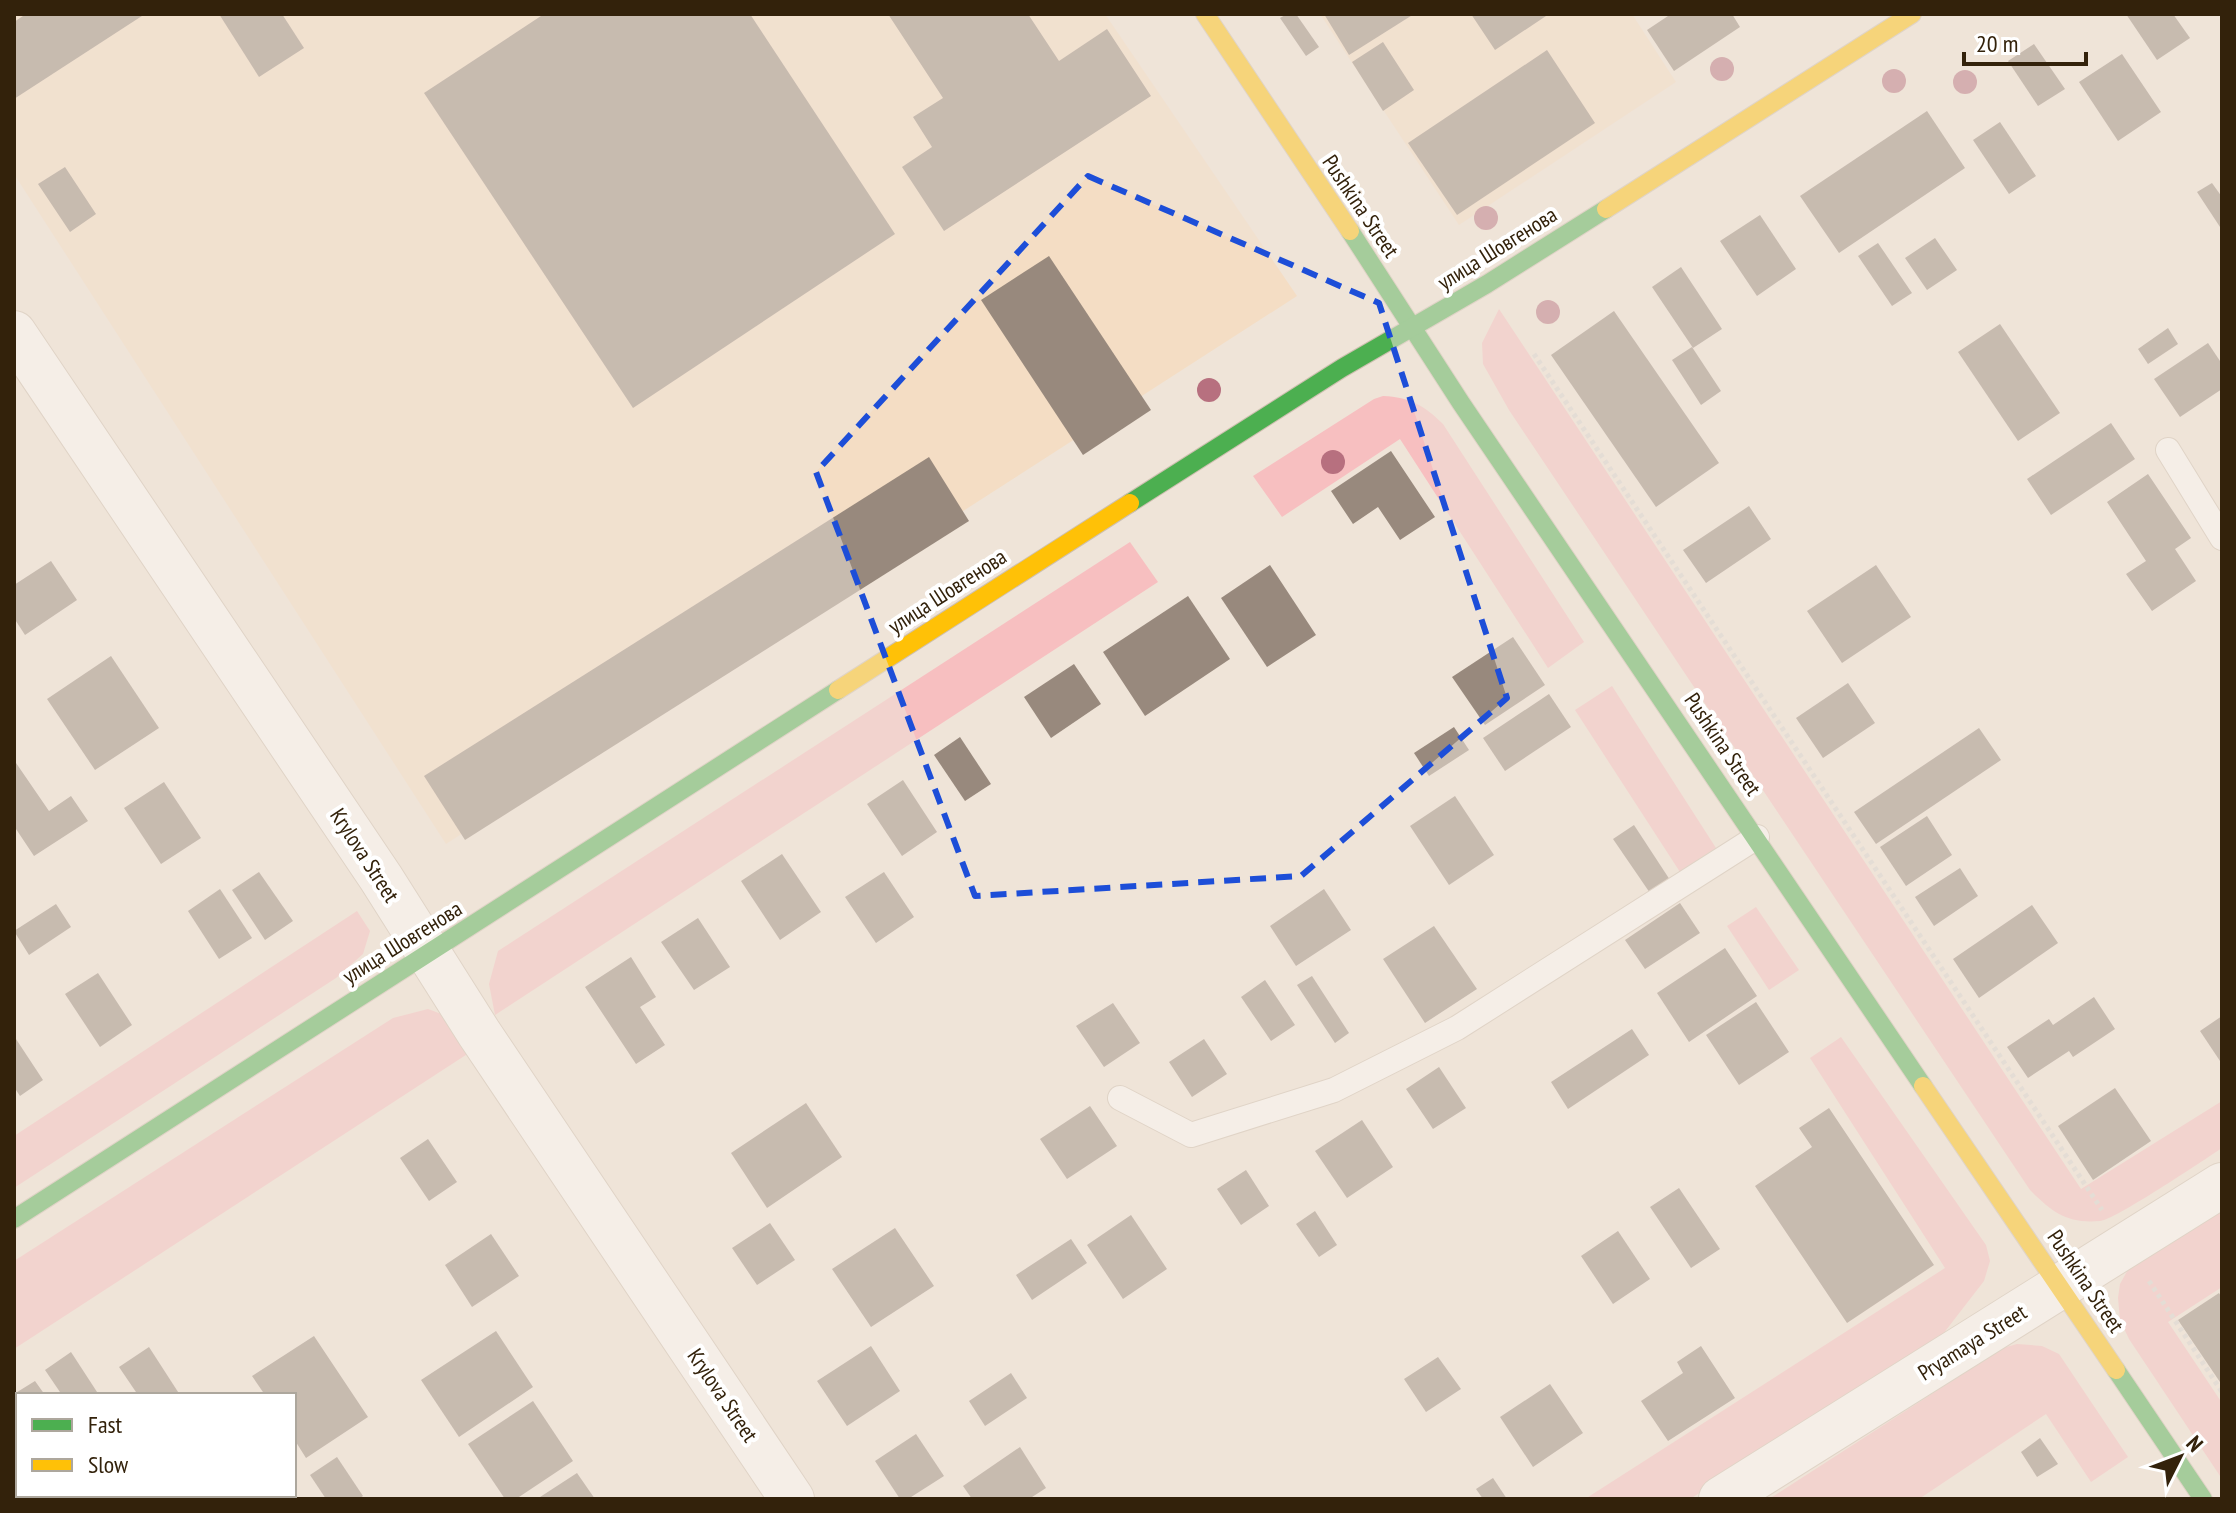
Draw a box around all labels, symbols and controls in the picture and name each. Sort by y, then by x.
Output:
scale bar [1964,16,2086,66]
text: 20 m [1976,28,2018,59]
street label: Pushkina Street [1316,149,1406,263]
street label: улица Шовгенова [1432,200,1562,296]
street label: улица Шовгенова [883,542,1011,640]
street label: Pushkina Street [1678,687,1768,801]
street label: Krylova Street [324,803,406,907]
street label: улица Шовгенова [337,894,467,990]
street label: Pushkina Street [2041,1224,2131,1338]
street label: Pryamaya Street [1912,1298,2032,1386]
street label: Krylova Street [682,1343,764,1447]
legend [16,1393,296,1497]
text: Fast [88,1409,123,1440]
north arrow [2140,1417,2220,1497]
text: N [2180,1430,2209,1457]
text: Slow [88,1449,129,1480]

